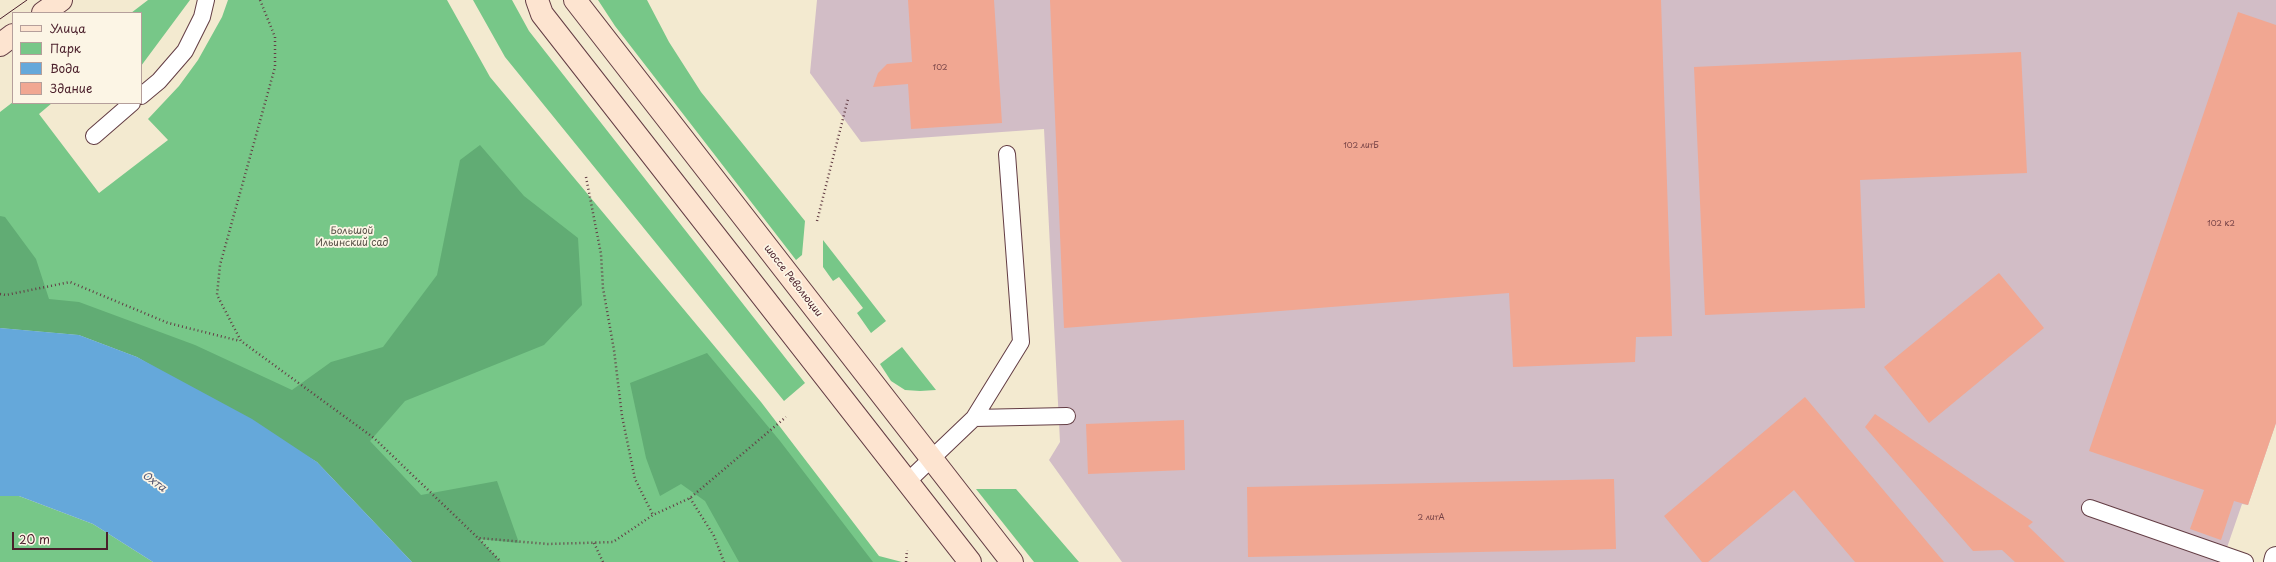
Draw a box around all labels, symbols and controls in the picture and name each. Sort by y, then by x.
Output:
legend [12,12,142,104]
text: Улица [50,19,86,37]
text: Парк [50,39,81,57]
text: Вода [50,59,80,77]
house number: 102 [933,63,947,73]
text: Здание [50,79,92,97]
house number: 102 литБ [1343,141,1379,151]
house number: 102 к2 [2207,219,2235,229]
park label: Большой Ильинский сад [316,225,388,248]
street label: шоссе Революции [761,243,825,319]
water label: Охта [139,469,169,495]
house number: 2 литА [1417,513,1445,523]
scale bar [14,524,110,550]
text: 20 m [19,530,50,548]

